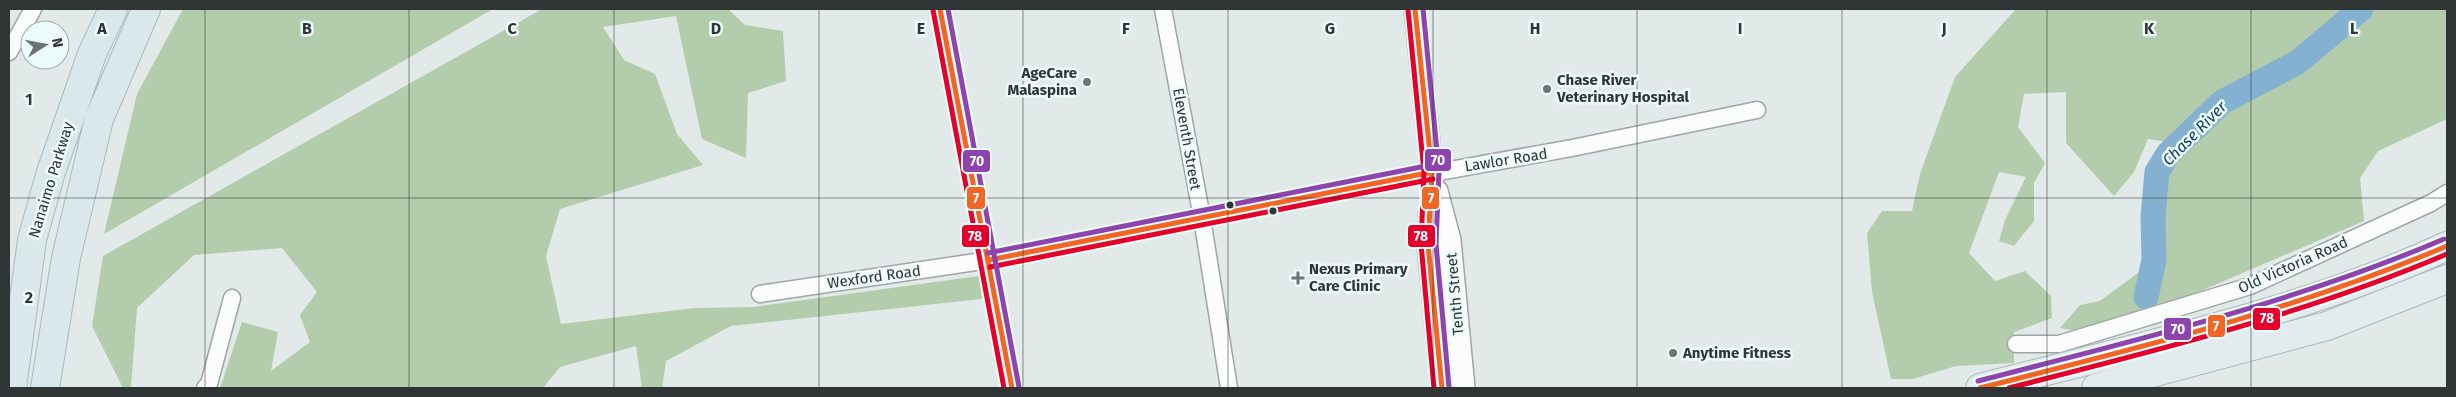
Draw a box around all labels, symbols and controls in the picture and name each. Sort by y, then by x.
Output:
text: A [96,19,107,38]
text: B [302,19,312,38]
text: C [507,19,517,38]
text: D [711,19,721,38]
text: E [917,19,925,38]
text: F [1122,19,1130,38]
text: G [1325,19,1335,38]
text: H [1530,19,1540,38]
text: I [1738,19,1742,38]
text: J [1940,19,1947,38]
text: K [2144,19,2155,38]
text: L [2350,19,2358,38]
north arrow [20,20,70,70]
text: N [48,36,67,49]
place label: AgeCare Malaspina [1007,64,1077,99]
place label: Chase River Veterinary Hospital [1556,71,1690,106]
marker: AgeCare Malaspina [1081,76,1093,88]
marker: Chase River Veterinary Hospital [1541,83,1553,95]
street label: Eleventh Street [1169,86,1205,192]
text: 1 [25,90,33,109]
water label: Chase River [2158,97,2231,169]
street label: Nanaimo Parkway [25,119,77,240]
street label: Lawlor Road [1463,145,1549,175]
line badge: 70 [1424,148,1452,172]
line badge: 70 [962,149,991,173]
text: 70 [1431,152,1445,169]
text: 70 [970,153,984,170]
line badge: 7 [966,186,986,210]
line badge: 7 [1421,186,1440,210]
text: 7 [973,190,980,207]
text: 7 [1428,190,1435,207]
unlabelled marker [1225,200,1235,210]
unlabelled marker [1268,206,1278,216]
line badge: 78 [961,224,990,248]
line badge: 78 [1407,224,1436,248]
text: 78 [968,228,982,245]
text: 78 [1414,228,1428,245]
street label: Old Victoria Road [2235,233,2351,297]
street label: Tenth Street [1442,251,1468,336]
place label: Nexus Primary Care Clinic [1309,260,1408,295]
street label: Wexford Road [826,262,922,292]
marker: Nexus Primary Care Clinic [1291,271,1305,285]
text: 2 [25,288,33,307]
line badge: 78 [2252,307,2281,331]
text: 78 [2260,310,2274,327]
line badge: 7 [2207,314,2226,338]
line badge: 70 [2163,317,2192,341]
text: 7 [2213,318,2220,335]
text: 70 [2171,321,2185,338]
place label: Anytime Fitness [1682,344,1791,362]
marker: Anytime Fitness [1667,347,1679,359]

